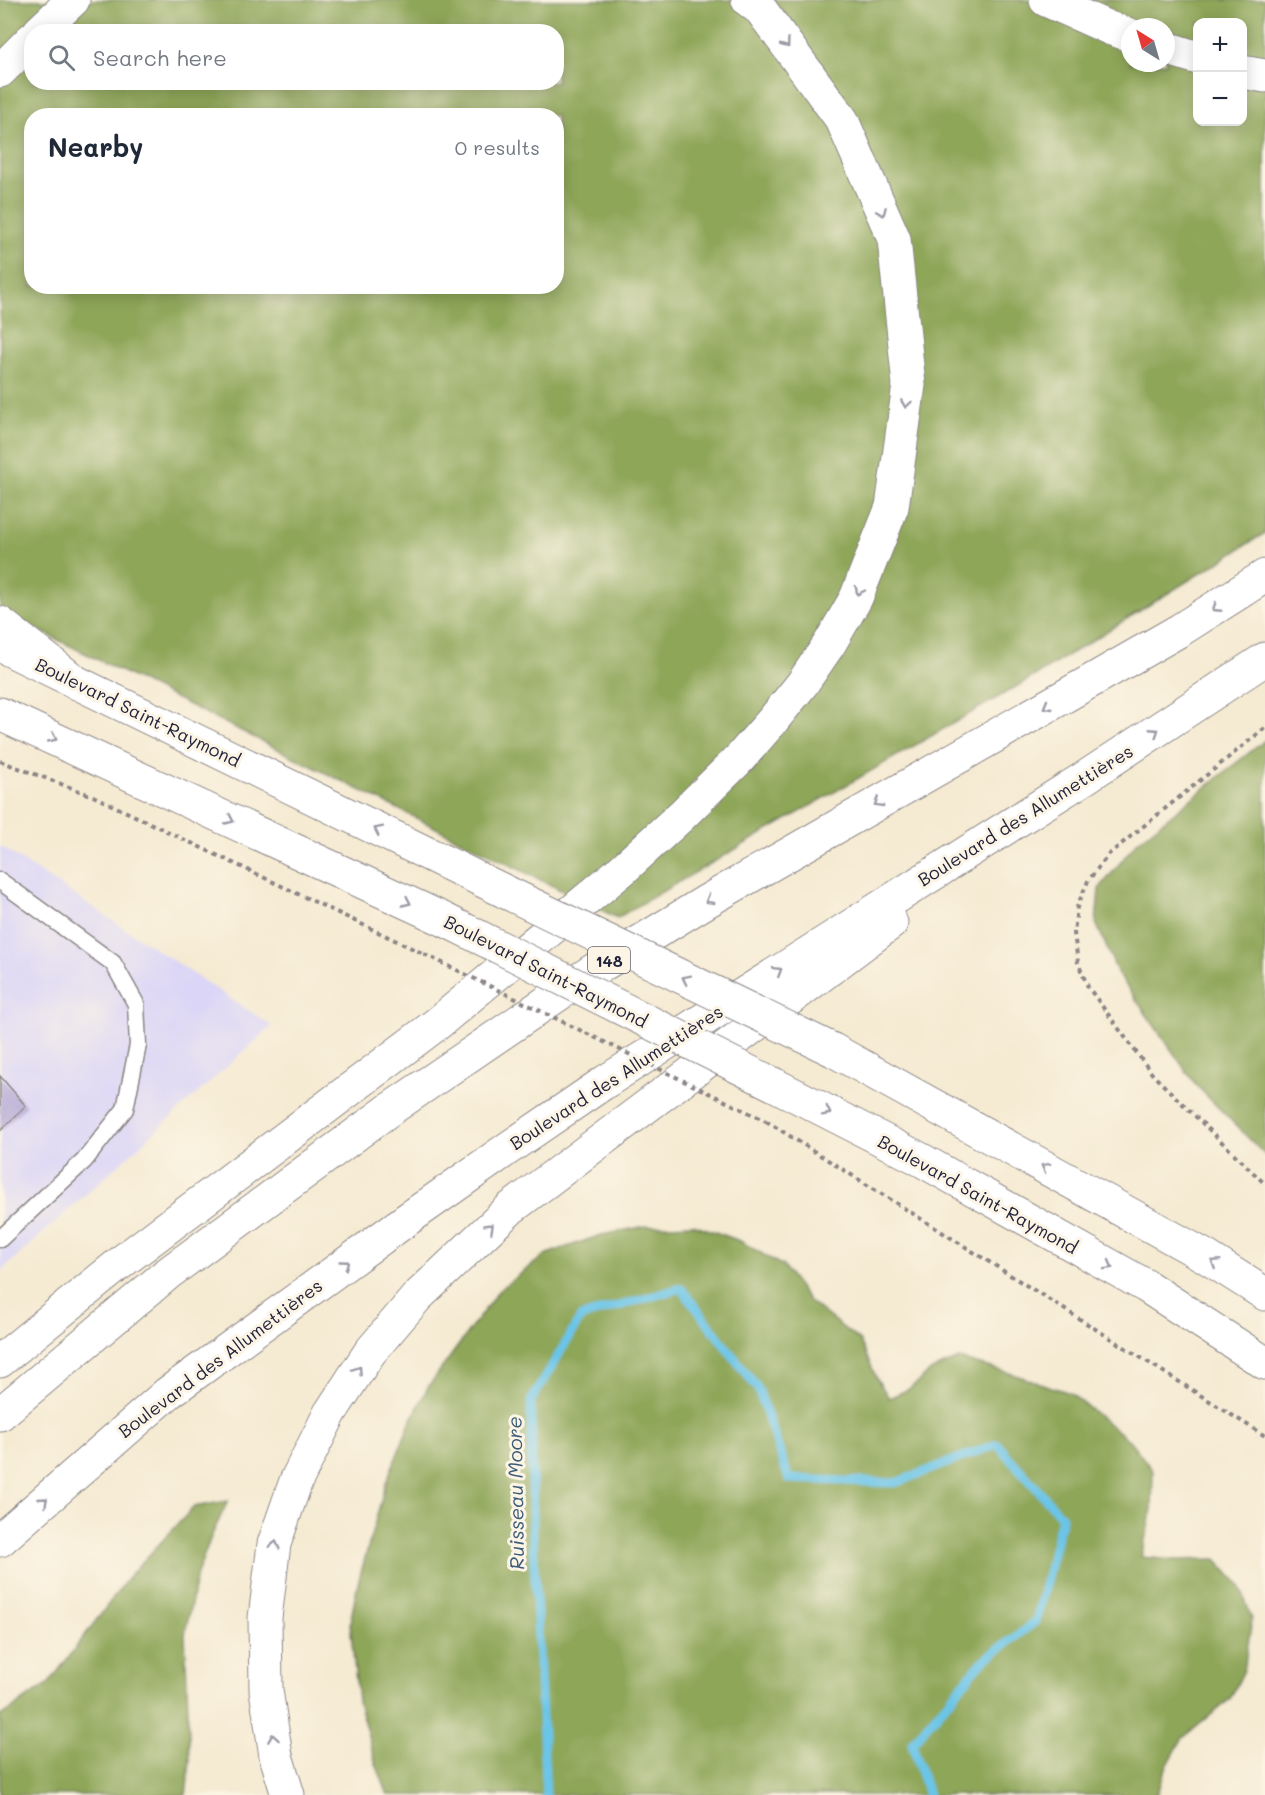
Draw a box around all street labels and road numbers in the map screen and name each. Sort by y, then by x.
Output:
street label: Boulevard Saint-Raymond [32,652,244,772]
street label: Boulevard des Allumettières [913,739,1137,891]
street label: Boulevard Saint-Raymond [440,909,652,1033]
road number: 148 [588,947,630,973]
street label: Boulevard des Allumettières [505,999,727,1155]
street label: Boulevard Saint-Raymond [874,1129,1082,1259]
street label: Boulevard des Allumettières [113,1273,327,1443]

